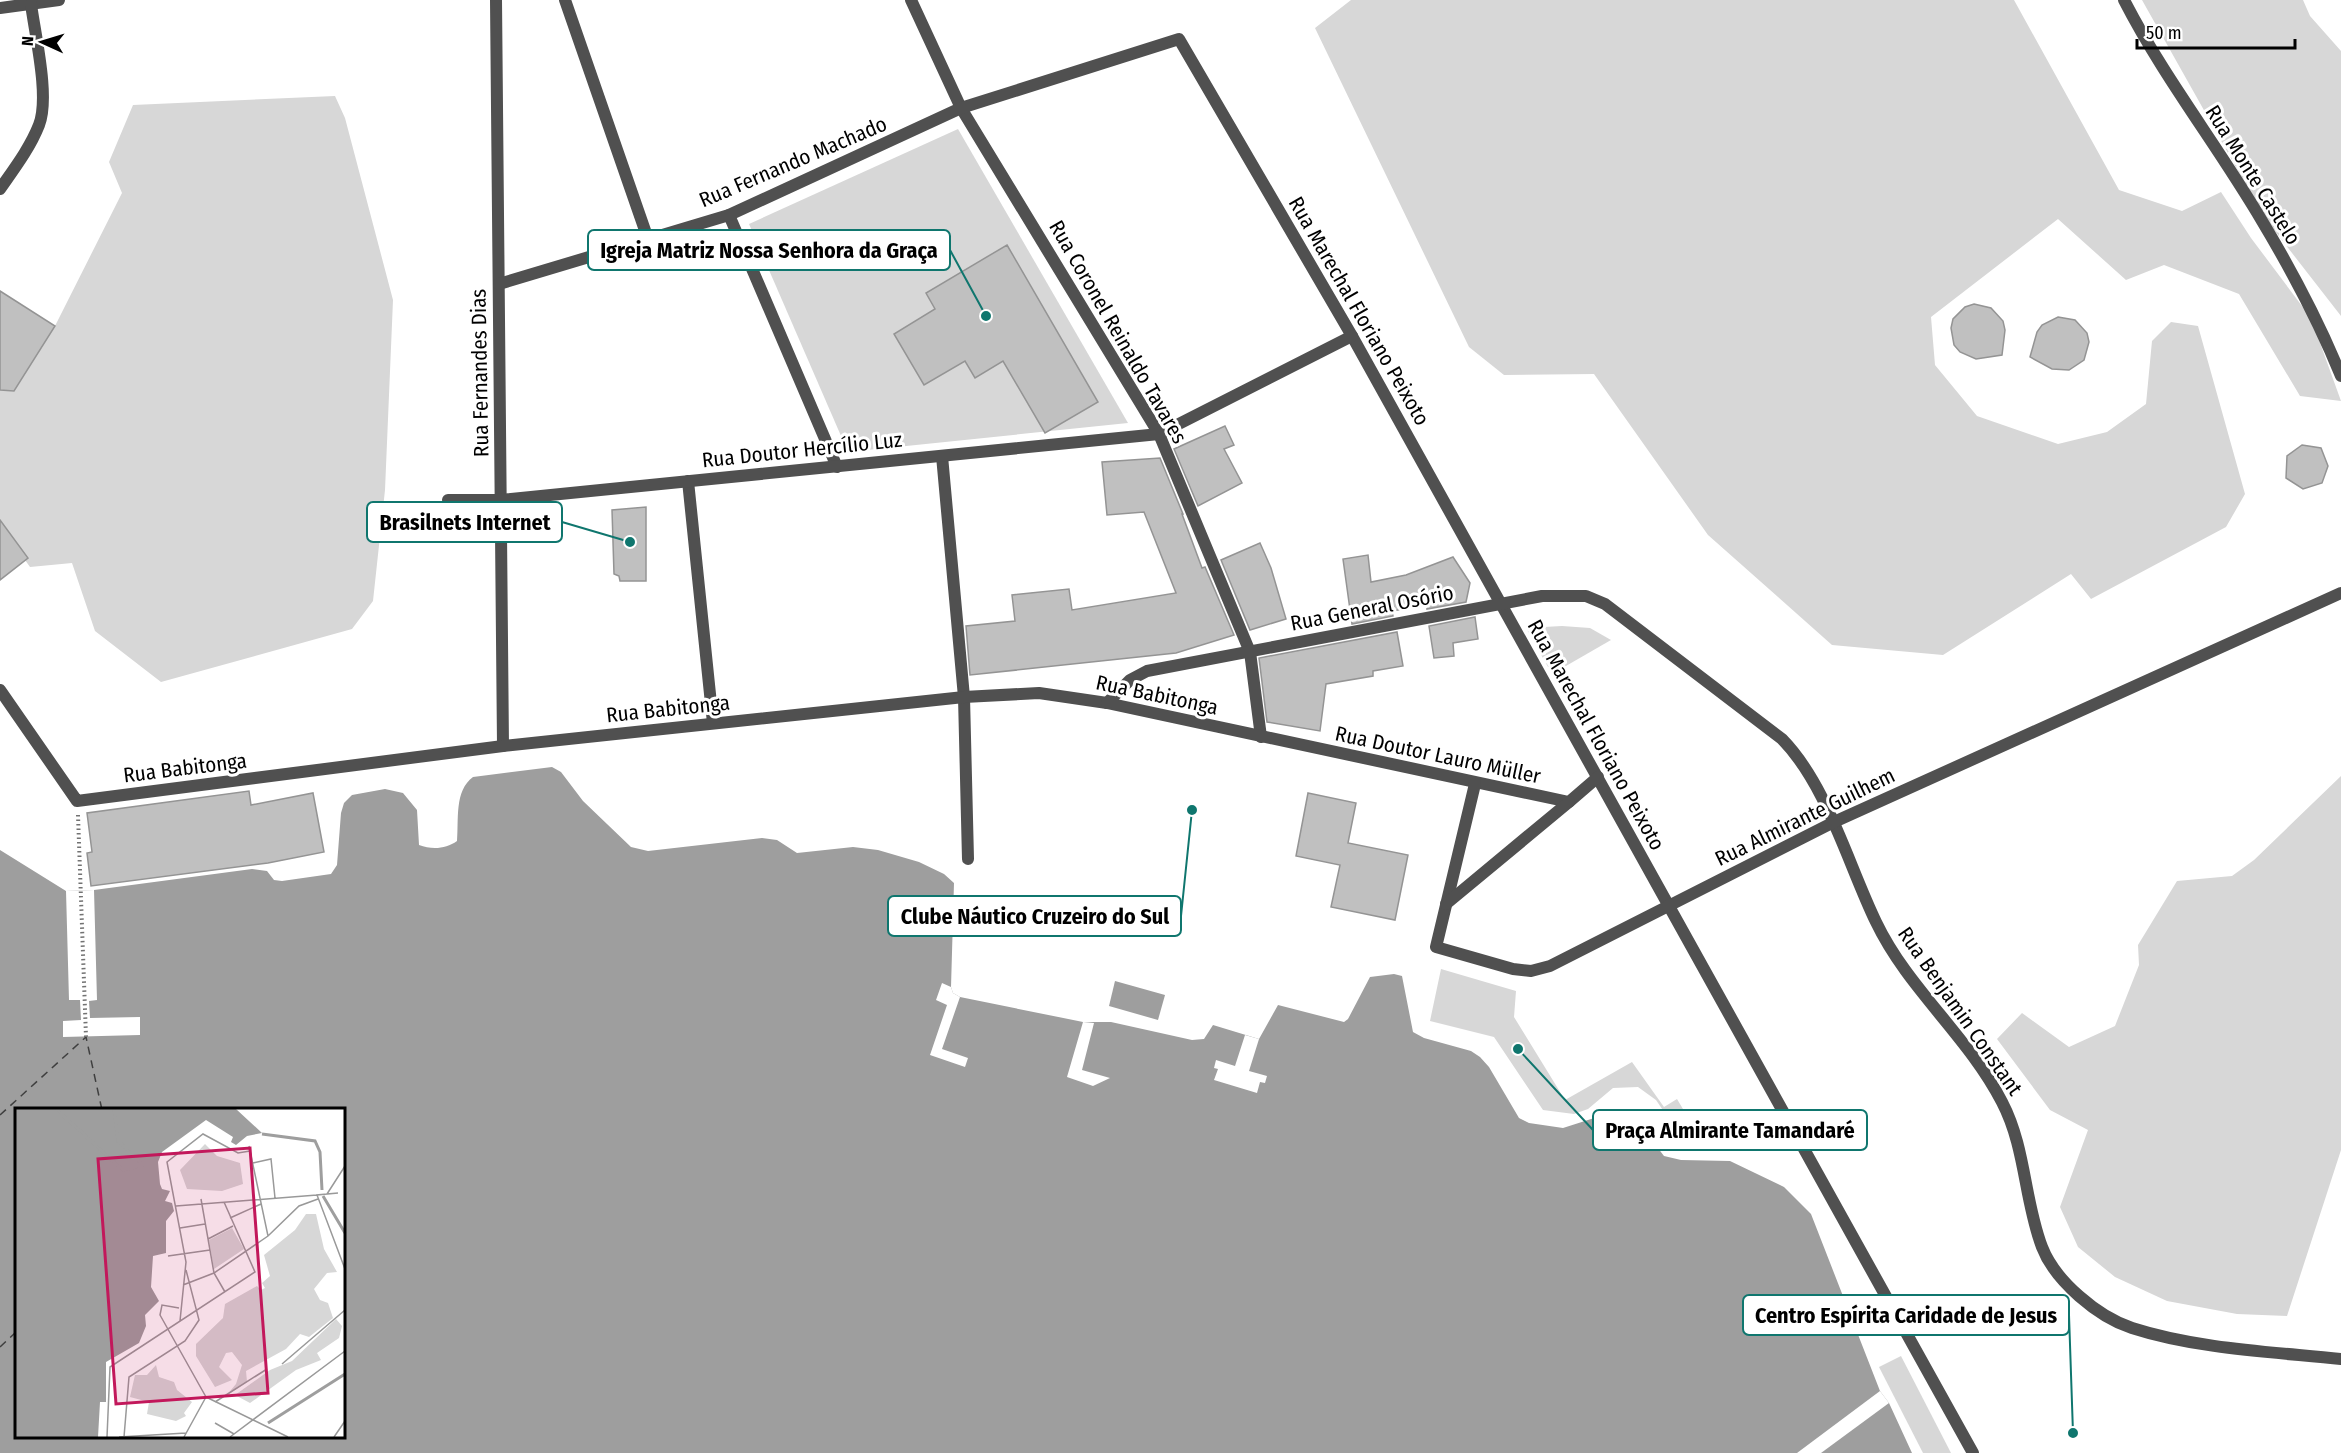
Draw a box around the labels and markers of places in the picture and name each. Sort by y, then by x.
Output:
callout: Igreja Matriz Nossa Senhora da Graça [588,230,950,270]
callout: Brasilnets Internet [367,502,562,542]
callout: Clube Náutico Cruzeiro do Sul [888,896,1181,936]
callout: Praça Almirante Tamandaré [1593,1110,1867,1150]
callout: Centro Espírita Caridade de Jesus [1743,1295,2069,1335]

